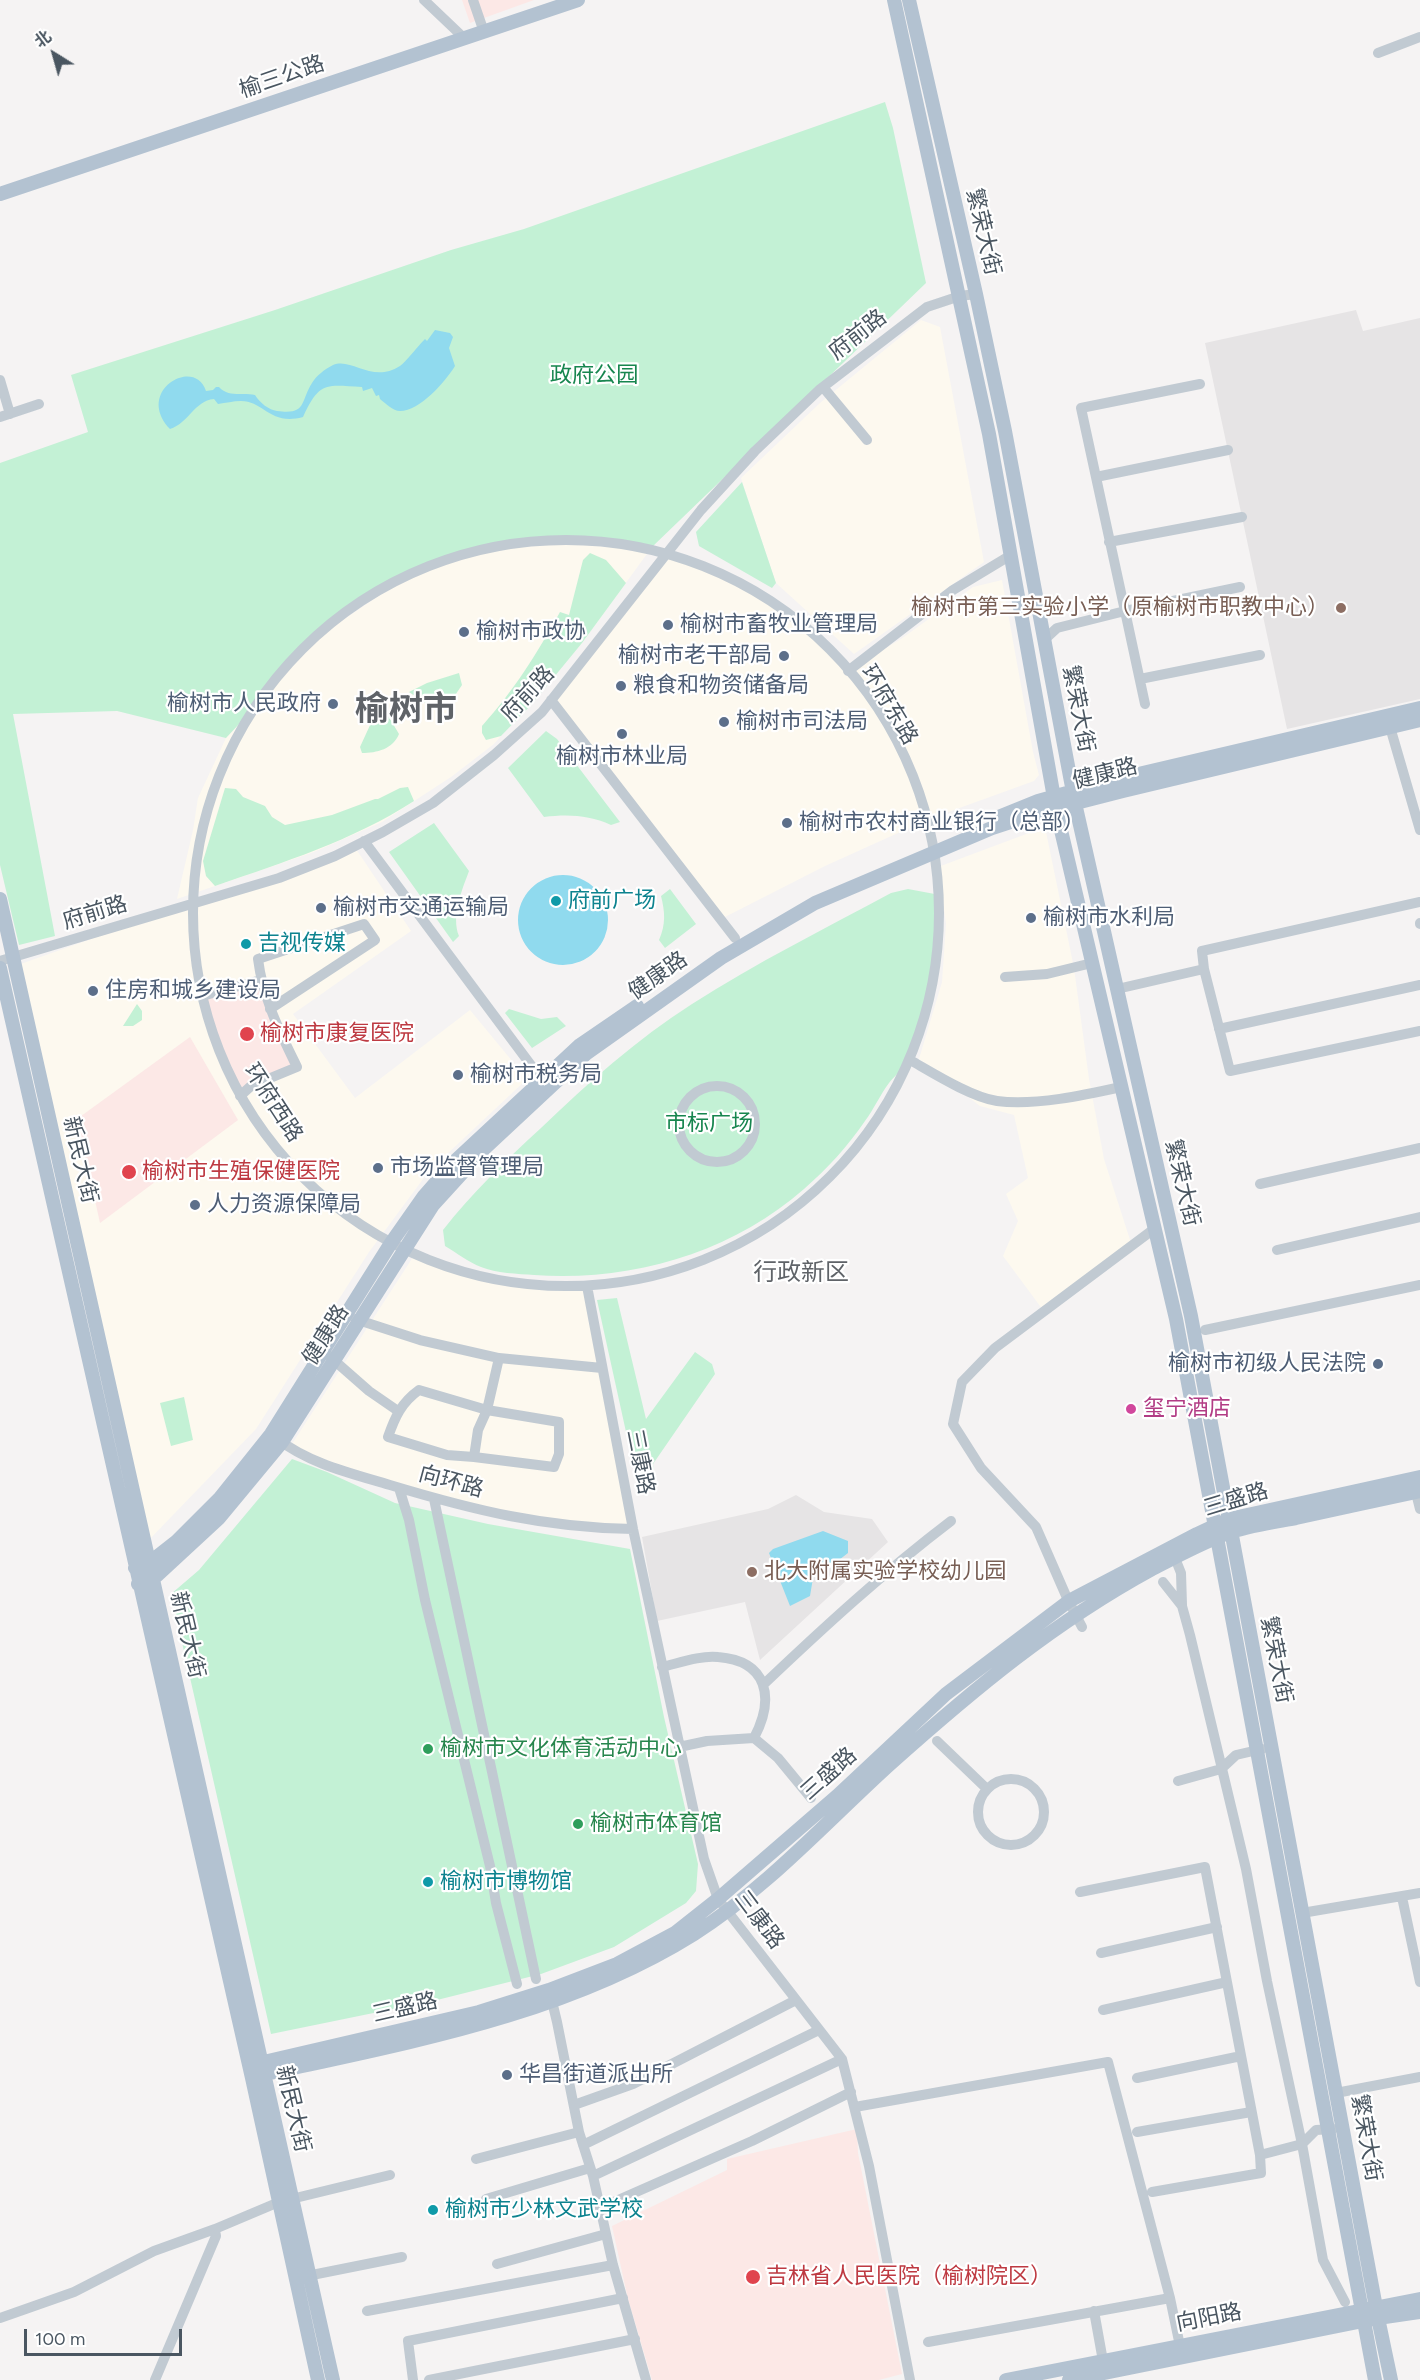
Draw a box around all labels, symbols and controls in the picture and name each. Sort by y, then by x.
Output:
north arrow [24,24,84,84]
text: 北 [31,27,55,52]
street label: 榆三公路 [236,50,328,104]
street label: 繁荣大街 [960,186,1006,278]
street label: 府前路 [824,304,892,366]
park label: 政府公园 [550,363,638,389]
place label: 榆树市第三实验小学（原榆树市职教中心） [911,595,1329,621]
marker: 榆树市第三实验小学（原榆树市职教中心） [1334,601,1348,615]
place label: 榆树市畜牧业管理局 [680,612,878,638]
marker: 榆树市畜牧业管理局 [661,618,675,632]
place label: 榆树市政协 [476,619,586,645]
marker: 榆树市政协 [457,625,471,639]
place label: 榆树市老干部局 [618,643,772,669]
marker: 榆树市老干部局 [777,649,791,663]
street label: 环府东路 [855,660,923,750]
street label: 府前路 [496,661,560,727]
street label: 繁荣大街 [1057,663,1099,755]
place label: 粮食和物资储备局 [633,673,809,699]
marker: 粮食和物资储备局 [614,679,628,693]
district label: 榆树市 [355,690,457,730]
place label: 榆树市人民政府 [167,691,321,717]
marker: 榆树市人民政府 [326,697,340,711]
place label: 榆树市司法局 [736,709,868,735]
marker: 榆树市司法局 [717,715,731,729]
marker: 榆树市林业局 [615,727,629,741]
place label: 榆树市林业局 [556,744,688,770]
street label: 健康路 [1070,753,1140,795]
place label: 榆树市农村商业银行（总部） [799,810,1085,836]
marker: 榆树市农村商业银行（总部） [780,816,794,830]
place label: 府前广场 [568,888,656,914]
street label: 府前路 [60,891,130,935]
marker: 府前广场 [549,894,563,908]
place label: 榆树市交通运输局 [333,895,509,921]
marker: 榆树市交通运输局 [314,901,328,915]
place label: 榆树市水利局 [1043,905,1175,931]
marker: 榆树市水利局 [1024,911,1038,925]
place label: 吉视传媒 [258,931,346,957]
marker: 吉视传媒 [239,937,253,951]
street label: 健康路 [623,946,693,1006]
place label: 住房和城乡建设局 [105,978,281,1004]
marker: 住房和城乡建设局 [86,984,100,998]
place label: 榆树市康复医院 [260,1021,414,1047]
marker: 榆树市康复医院 [238,1025,256,1043]
street label: 环府西路 [238,1059,308,1147]
place label: 榆树市税务局 [470,1062,602,1088]
marker: 榆树市税务局 [451,1068,465,1082]
park label: 市标广场 [665,1111,753,1137]
street label: 新民大街 [57,1114,103,1206]
street label: 繁荣大街 [1159,1137,1205,1229]
place label: 市场监督管理局 [390,1155,544,1181]
place label: 榆树市生殖保健医院 [142,1159,340,1185]
marker: 市场监督管理局 [371,1161,385,1175]
marker: 榆树市生殖保健医院 [120,1163,138,1181]
place label: 人力资源保障局 [207,1192,361,1218]
marker: 人力资源保障局 [188,1198,202,1212]
district label: 行政新区 [753,1259,849,1287]
street label: 健康路 [297,1300,355,1370]
place label: 榆树市初级人民法院 [1168,1351,1366,1377]
marker: 榆树市初级人民法院 [1371,1357,1385,1371]
place label: 玺宁酒店 [1143,1396,1231,1422]
marker: 玺宁酒店 [1124,1402,1138,1416]
street label: 三康路 [621,1427,659,1497]
street label: 向环路 [416,1461,486,1503]
street label: 三盛路 [1201,1478,1271,1522]
place label: 北大附属实验学校幼儿园 [764,1559,1006,1585]
marker: 北大附属实验学校幼儿园 [745,1565,759,1579]
street label: 新民大街 [164,1589,210,1681]
street label: 繁荣大街 [1255,1614,1297,1706]
place label: 榆树市文化体育活动中心 [440,1736,682,1762]
marker: 榆树市文化体育活动中心 [421,1742,435,1756]
street label: 三盛路 [796,1742,862,1806]
place label: 榆树市体育馆 [590,1811,722,1837]
marker: 榆树市体育馆 [571,1817,585,1831]
place label: 榆树市博物馆 [440,1869,572,1895]
marker: 榆树市博物馆 [421,1875,435,1889]
street label: 三康路 [729,1886,789,1954]
street label: 三盛路 [370,1988,440,2028]
place label: 华昌街道派出所 [519,2062,673,2088]
street label: 新民大街 [270,2063,316,2155]
marker: 华昌街道派出所 [500,2068,514,2082]
street label: 繁荣大街 [1345,2092,1387,2184]
place label: 榆树市少林文武学校 [445,2197,643,2223]
marker: 榆树市少林文武学校 [426,2203,440,2217]
place label: 吉林省人民医院（榆树院区） [766,2264,1052,2290]
marker: 吉林省人民医院（榆树院区） [744,2268,762,2286]
street label: 向阳路 [1174,2299,1244,2337]
scale bar [27,2317,184,2355]
text: 100 m [35,2328,85,2350]

